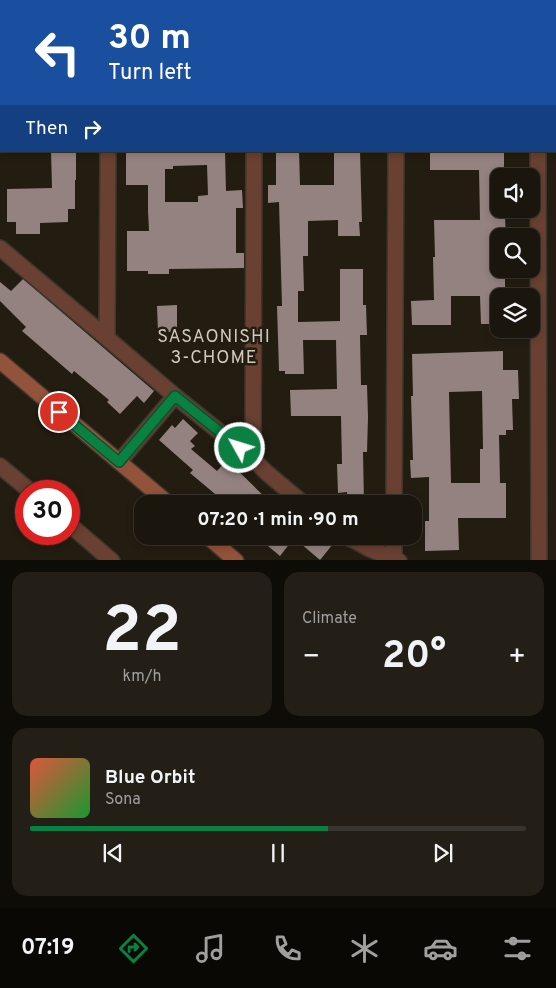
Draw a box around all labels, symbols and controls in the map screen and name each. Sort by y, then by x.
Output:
text: 30 m [108,17,191,61]
icon: left [25,20,90,85]
text: Turn left [108,60,191,87]
icon: right [78,115,106,143]
text: Then [25,117,68,141]
map controls [490,168,540,338]
button: sound [490,168,540,218]
button: search [490,228,540,278]
button: layers [490,288,540,338]
district label: SASAONISHI 3-CHOME [157,326,271,370]
pin [38,391,80,433]
icon: arrive [45,398,73,426]
position arrow [213,421,265,473]
speed limit sign: 30 [15,480,80,545]
text: 07:20 · 1 min · 90 m [197,508,359,532]
text: 22 [102,593,182,675]
text: Climate [302,609,357,629]
text: 20° [382,633,446,682]
text: − [302,640,320,676]
text: + [508,640,526,676]
text: km/h [123,667,161,687]
text: Blue Orbit [105,766,195,790]
text: Sona [105,790,141,810]
icon: previous [99,839,127,867]
icon: pause [264,839,292,867]
icon: next [429,839,457,867]
icon: directions [116,931,151,966]
icon: music [193,931,228,966]
icon: phone [270,931,305,966]
icon: climate [347,931,382,966]
icon: car [423,931,458,966]
icon: filters [500,931,535,966]
text: 07:19 [21,935,74,962]

